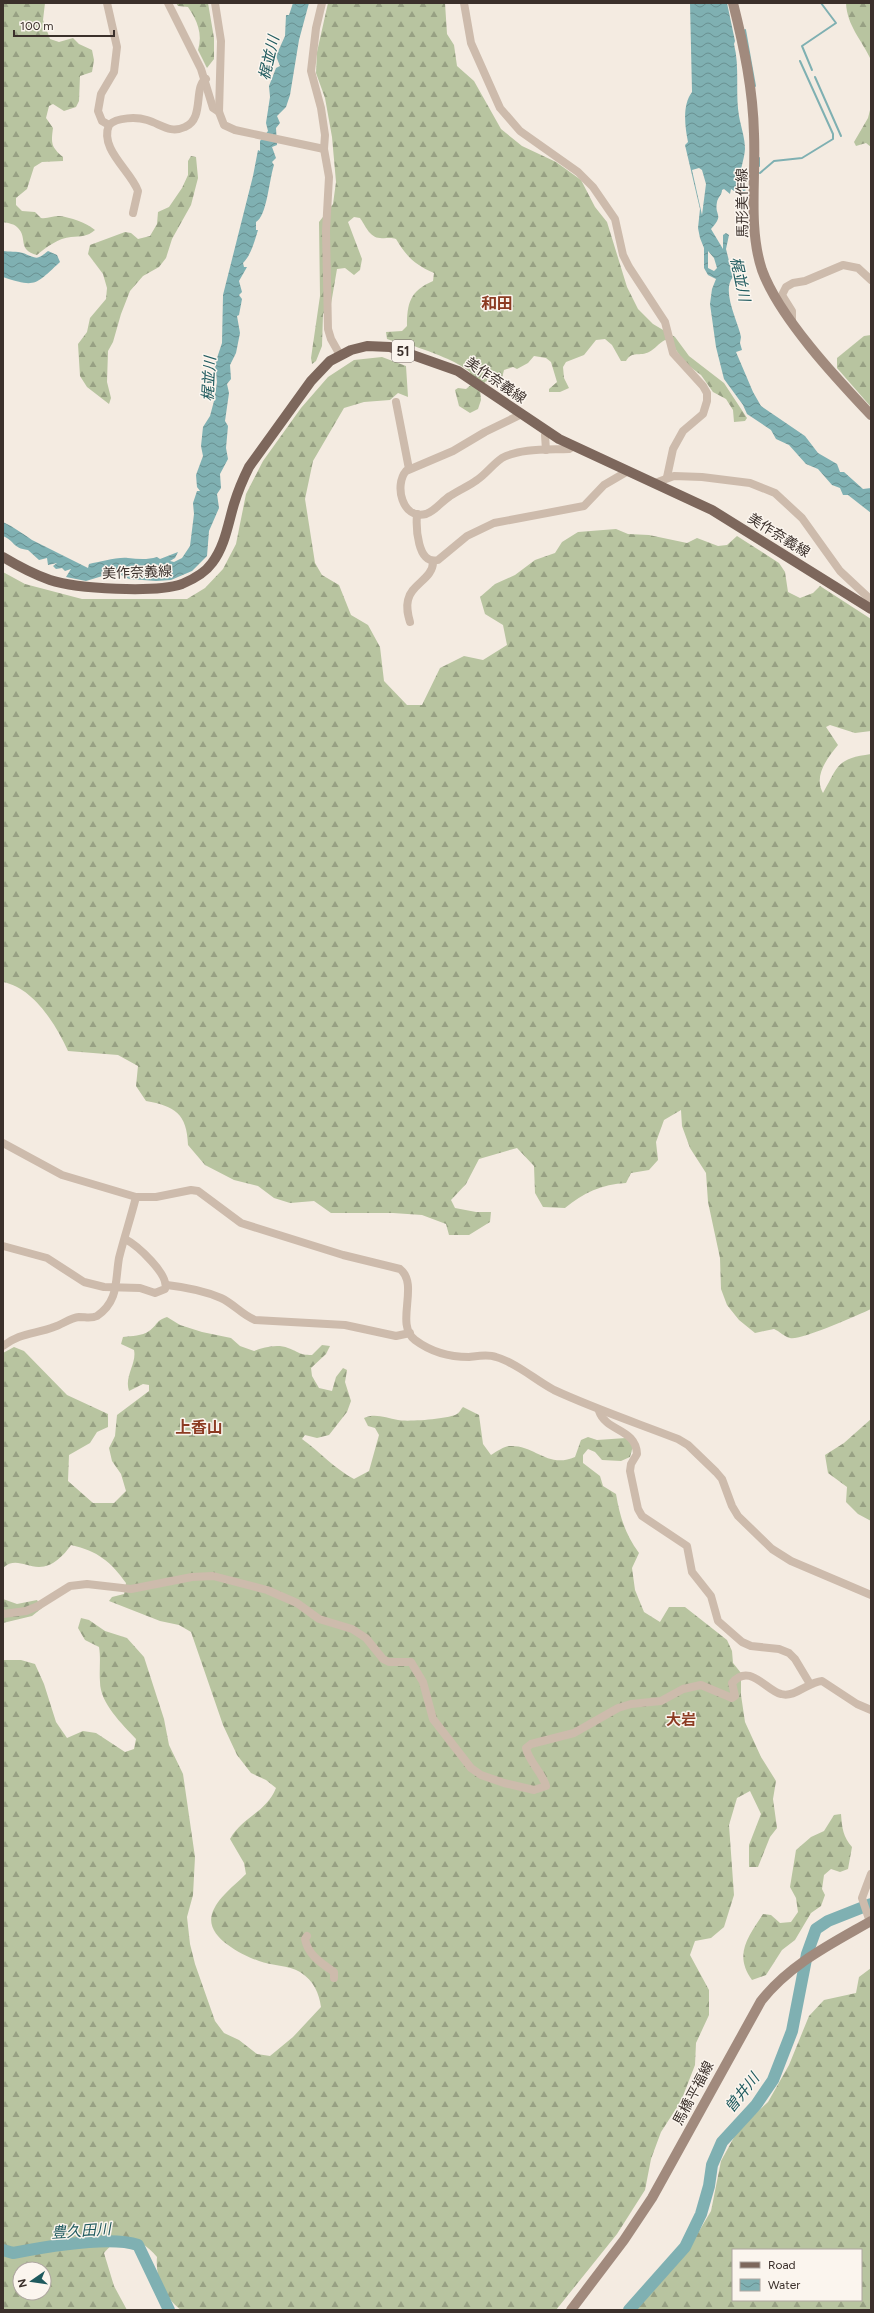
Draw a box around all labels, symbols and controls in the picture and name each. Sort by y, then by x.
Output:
scale bar [14,12,114,38]
text: 100 m [20,19,54,33]
water label: 梶並川 [255,32,283,82]
street label: 馬形美作線 [733,168,752,238]
water label: 梶並川 [727,255,754,305]
district label: 和田 [481,294,513,313]
road number: 51 [392,340,414,362]
water label: 梶並川 [199,354,219,402]
street label: 美作奈義線 [462,354,529,407]
street label: 美作奈義線 [745,510,813,561]
street label: 美作奈義線 [102,563,172,582]
district label: 上香山 [175,1418,223,1437]
district label: 大岩 [666,1711,696,1729]
street label: 馬橋平福線 [670,2058,717,2128]
water label: 曽井川 [721,2068,764,2116]
water label: 豊久田川 [50,2220,114,2242]
legend [732,2249,862,2301]
text: Road [768,2258,796,2272]
north arrow [12,2261,52,2301]
text: N [15,2278,30,2289]
text: Water [768,2278,800,2292]

